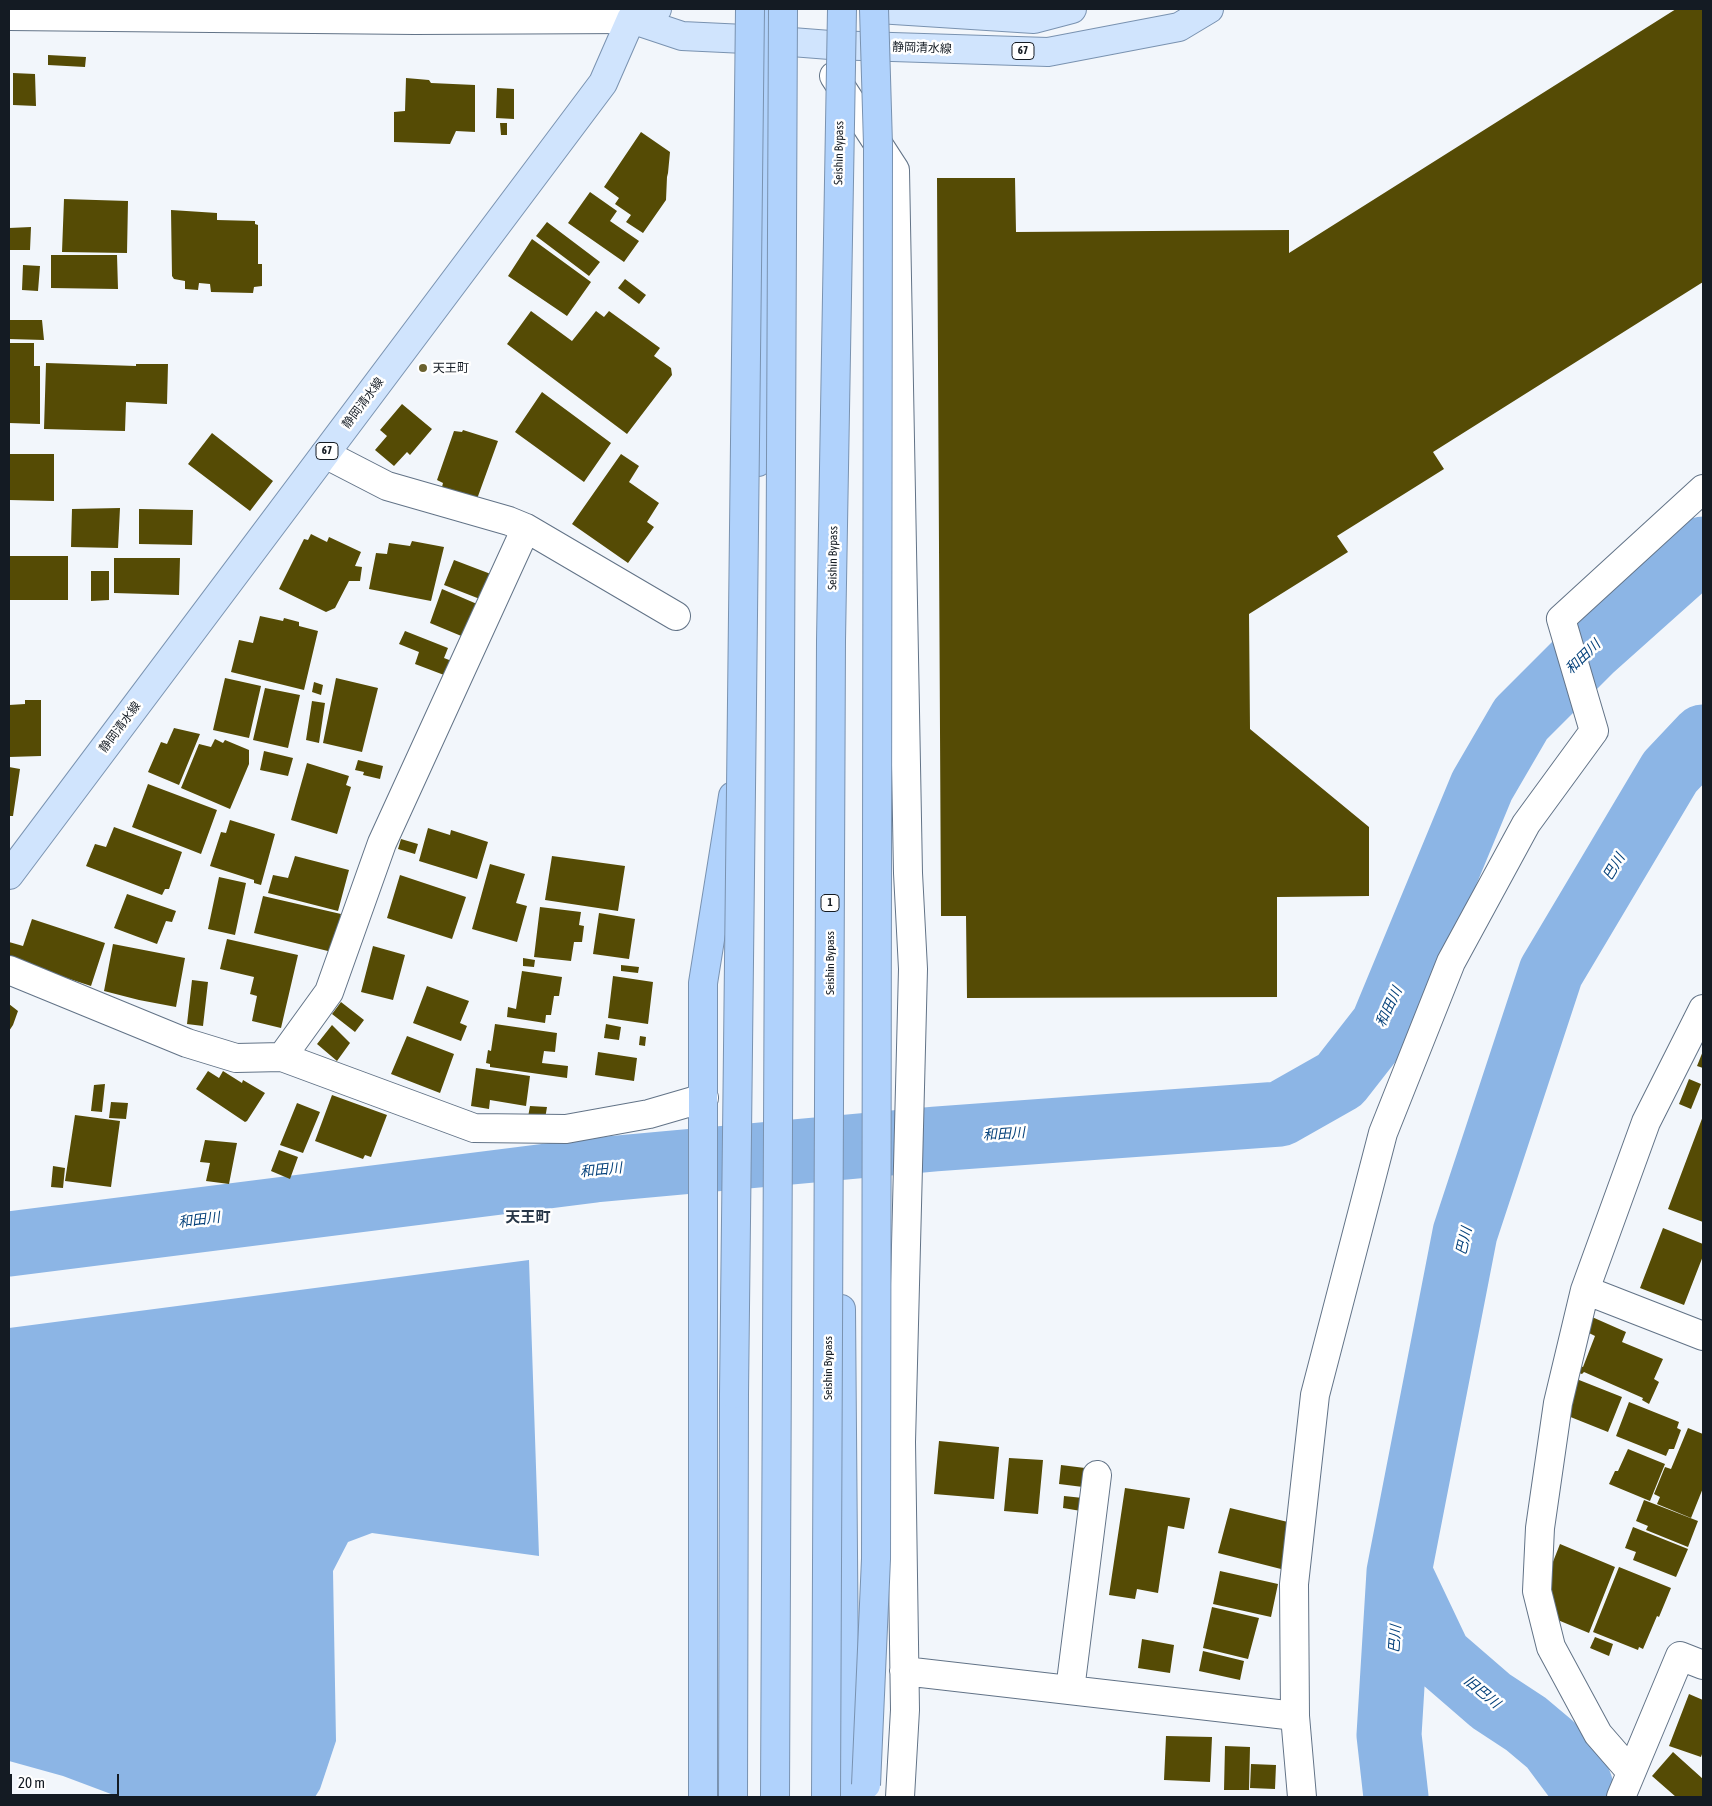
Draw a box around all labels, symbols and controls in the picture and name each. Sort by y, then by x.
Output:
street label: 静岡清水線 [892,40,952,56]
road number: 67 [1012,42,1034,59]
street label: Seishin Bypass [831,121,847,185]
place label: 天王町 [433,361,469,375]
marker: 天王町 [417,362,429,374]
street label: 静岡清水線 [339,375,387,431]
road number: 67 [316,442,338,460]
street label: Seishin Bypass [825,526,841,590]
water label: 和田川 [1562,636,1604,678]
street label: 静岡清水線 [96,699,144,755]
water label: 巴川 [1600,851,1628,883]
road number: 1 [821,894,839,911]
street label: Seishin Bypass [823,931,837,995]
water label: 和田川 [1373,984,1405,1030]
water label: 和田川 [982,1124,1026,1144]
water label: 和田川 [579,1159,623,1181]
district label: 天王町 [506,1208,550,1226]
water label: 和田川 [177,1209,221,1231]
water label: 巴川 [1453,1225,1475,1257]
street label: Seishin Bypass [821,1336,835,1400]
water label: 巴川 [1386,1624,1404,1654]
water label: 旧巴川 [1461,1672,1503,1712]
scale bar [12,1764,121,1796]
text: 20 m [18,1774,45,1791]

